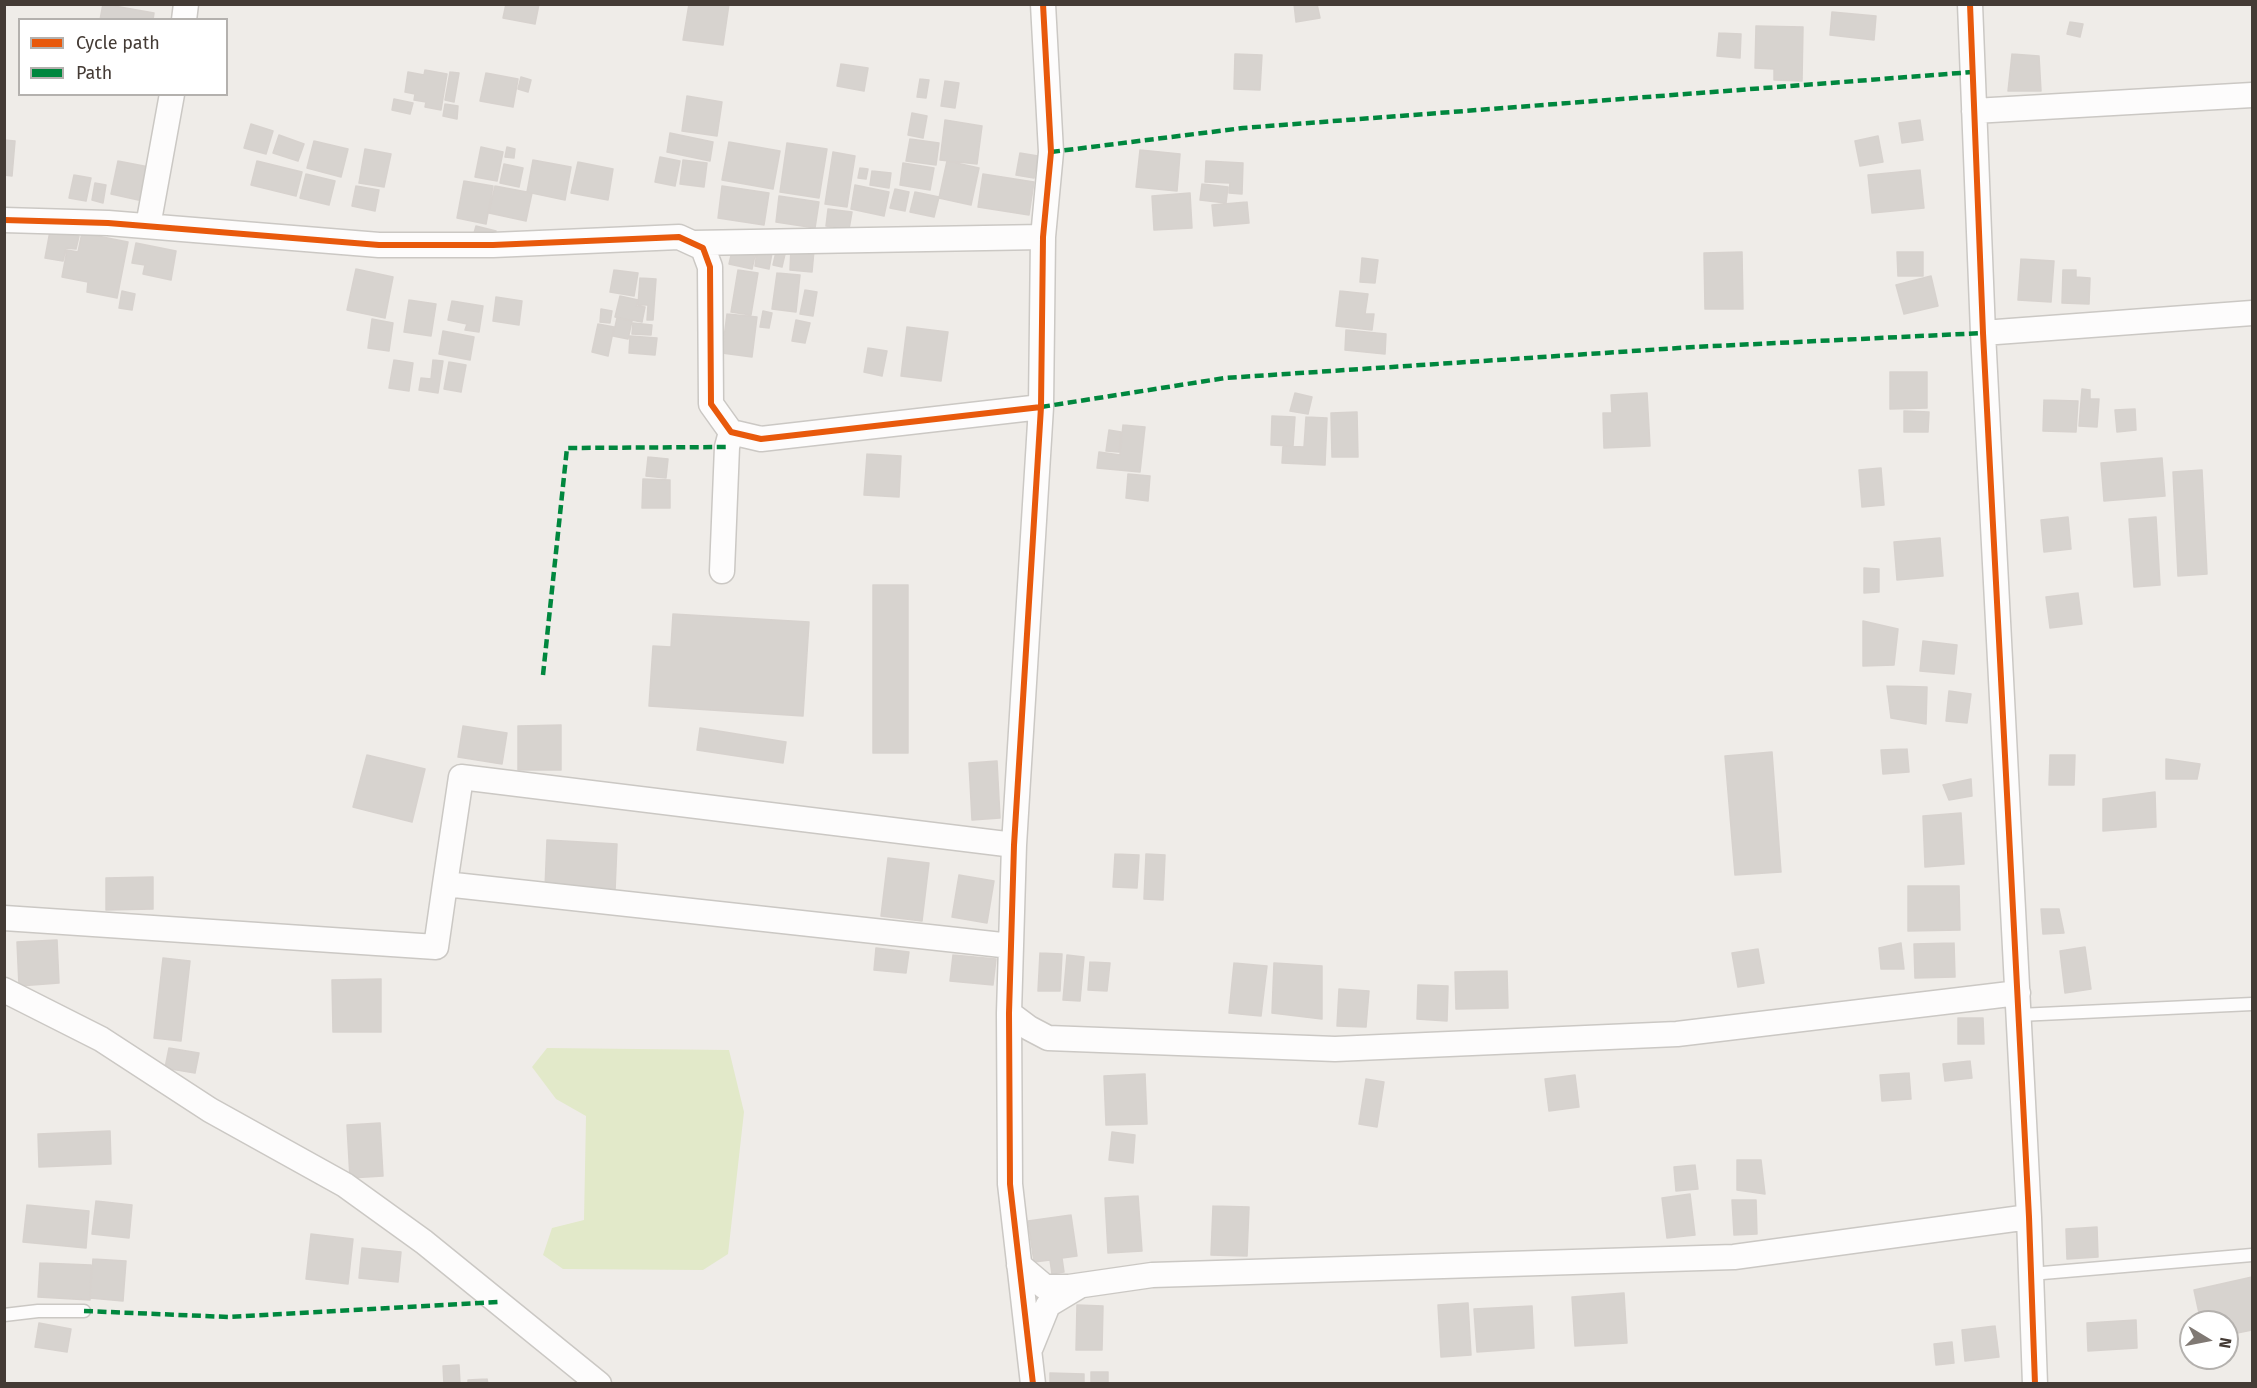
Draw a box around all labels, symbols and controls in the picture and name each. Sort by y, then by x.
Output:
legend [18,18,228,96]
text: Cycle path [76,32,160,54]
text: Path [76,62,112,84]
north arrow [2179,1310,2239,1370]
text: N [2215,1336,2236,1350]

